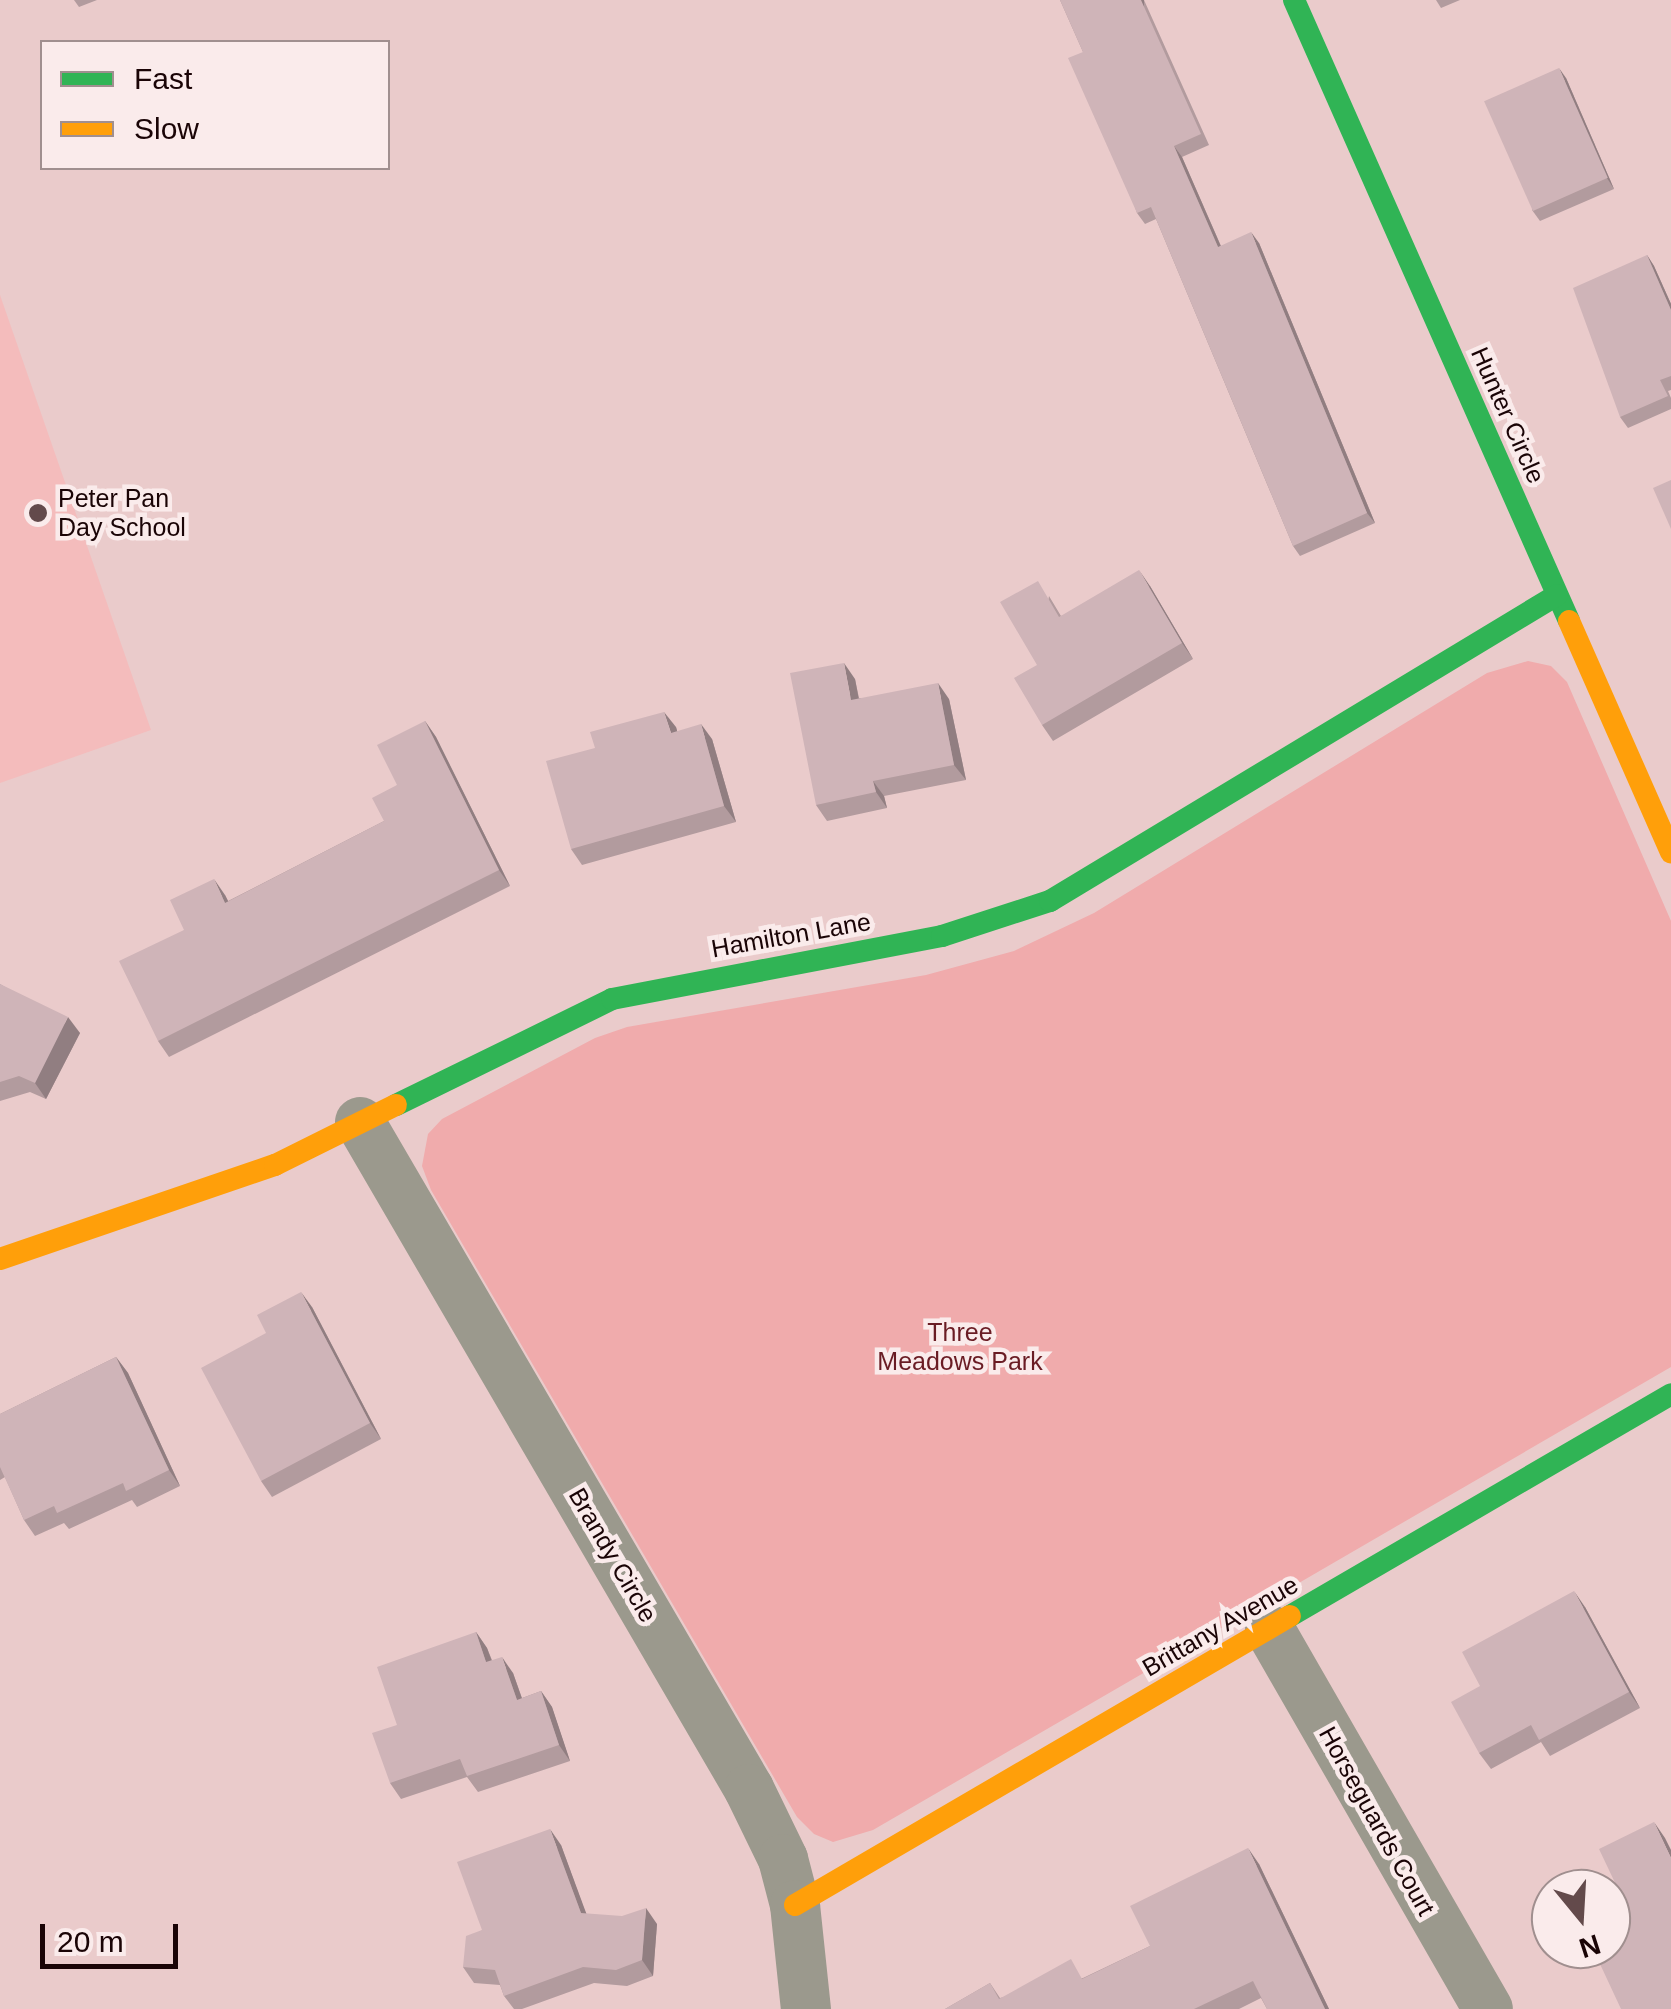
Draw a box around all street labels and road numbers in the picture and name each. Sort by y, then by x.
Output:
street label: Hunter Circle [1465,342,1551,488]
street label: Hamilton Lane [709,906,873,964]
street label: Brandy Circle [562,1483,664,1627]
street label: Brittany Avenue [1136,1569,1304,1683]
street label: Horseguards Court [1313,1721,1441,1921]

